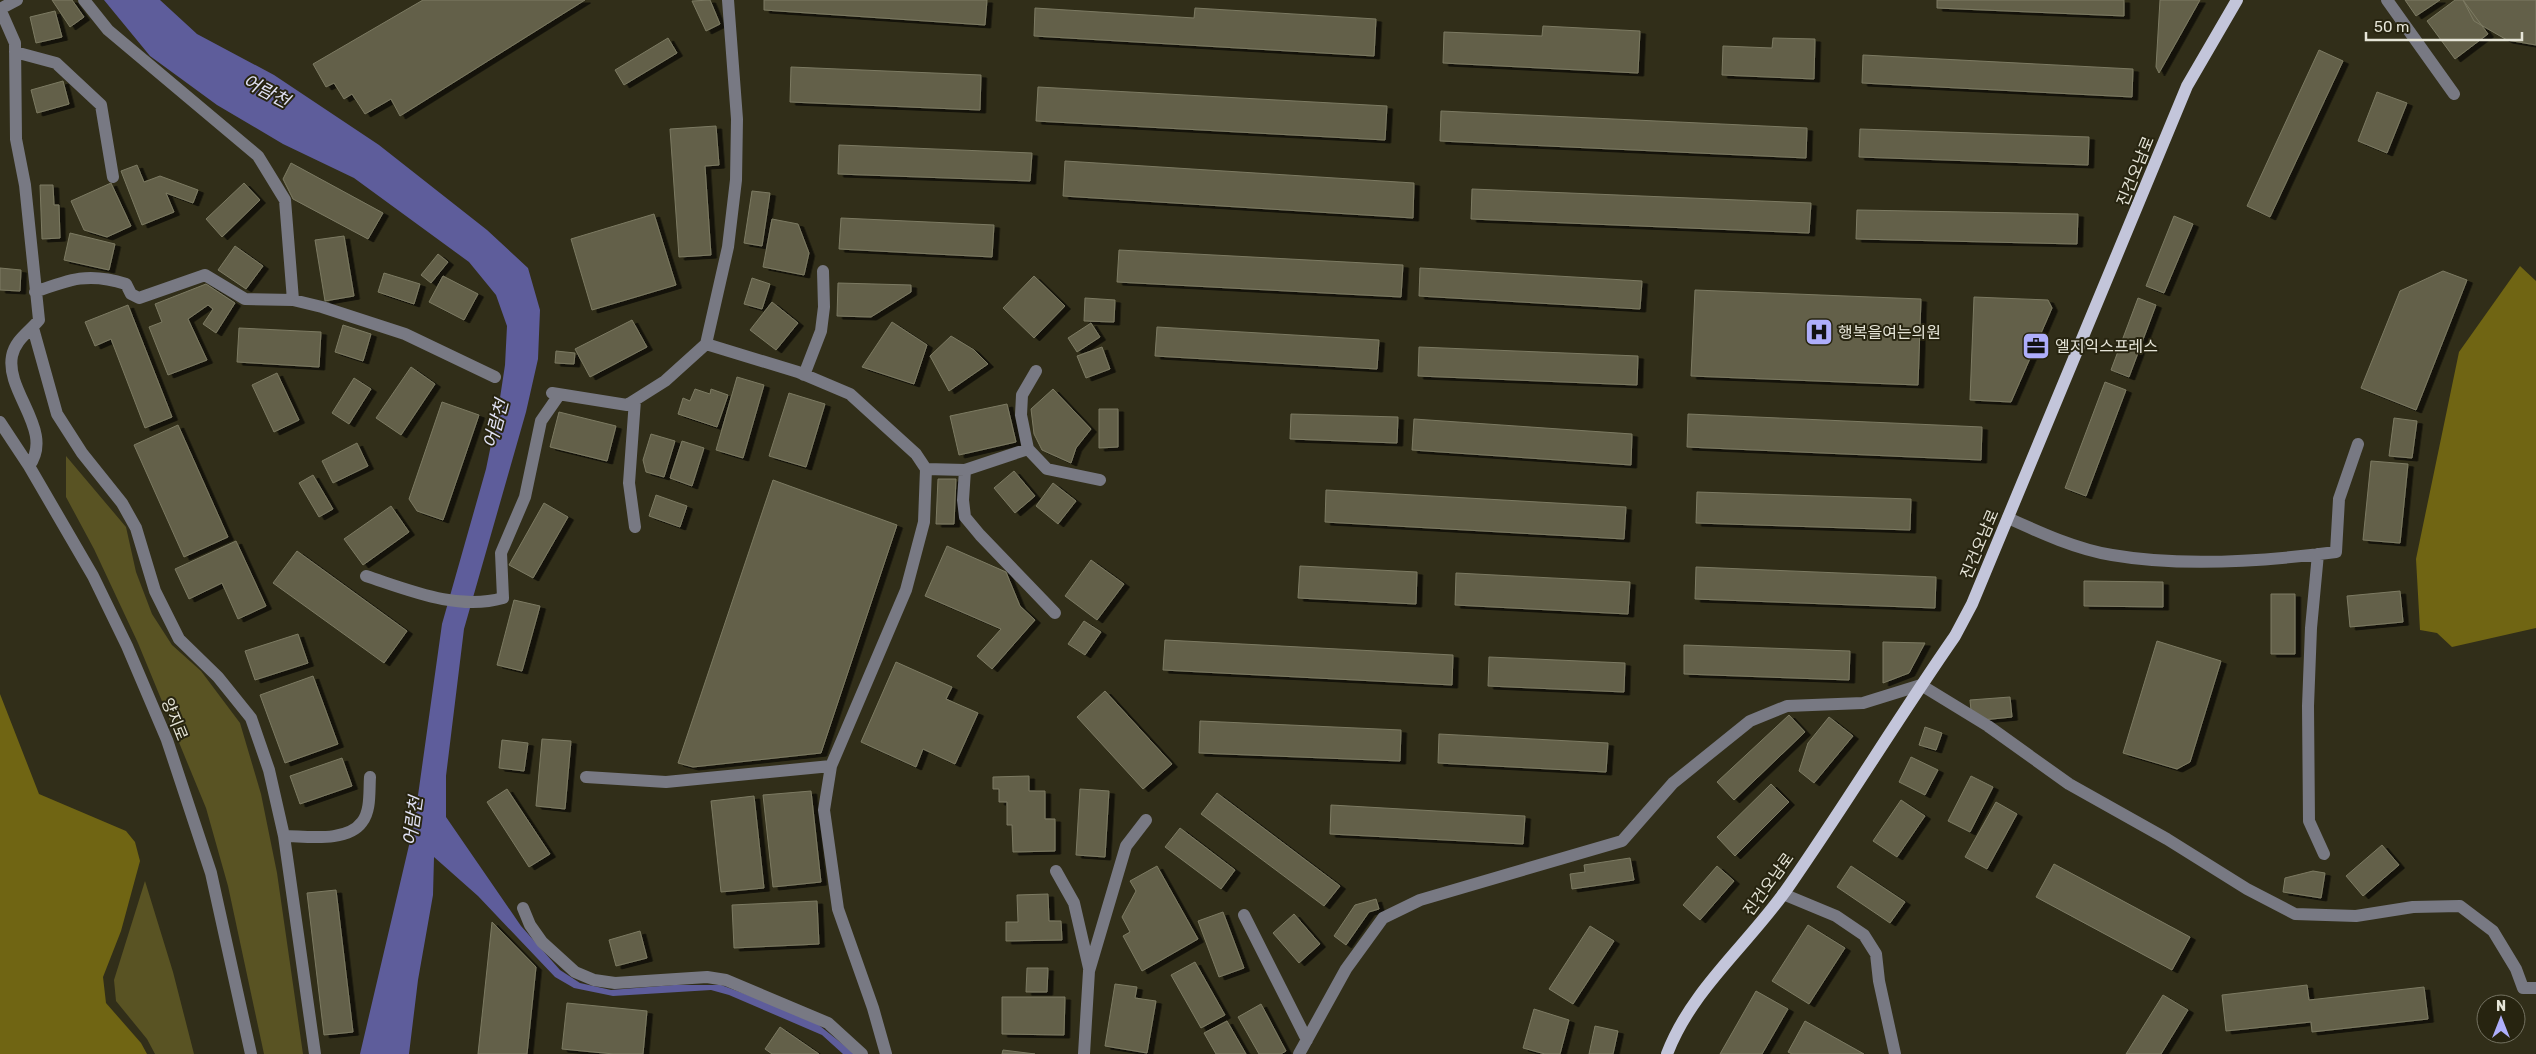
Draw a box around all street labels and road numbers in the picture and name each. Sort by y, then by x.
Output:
street label: 진건오남로 [2113,133,2158,209]
street label: 진건오남로 [1956,506,2003,582]
street label: 양지로 [157,695,192,743]
street label: 진건오남로 [1739,849,1798,920]

